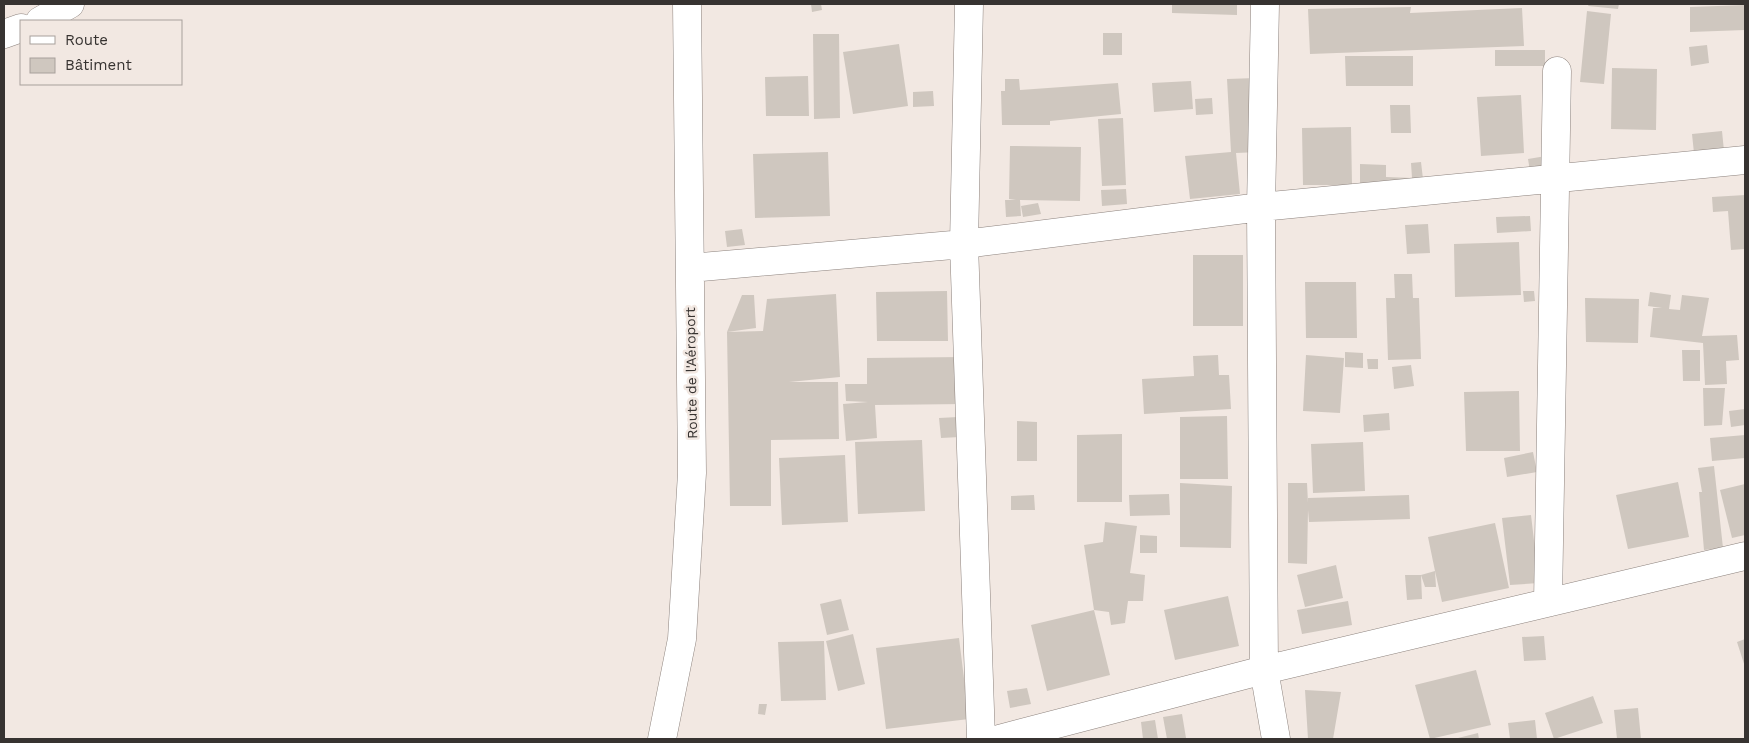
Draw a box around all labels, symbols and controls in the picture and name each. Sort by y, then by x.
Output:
legend [20,20,182,85]
text: Route [65,31,108,49]
text: Bâtiment [65,56,132,74]
street label: Route de l'Aéroport [682,307,700,439]

